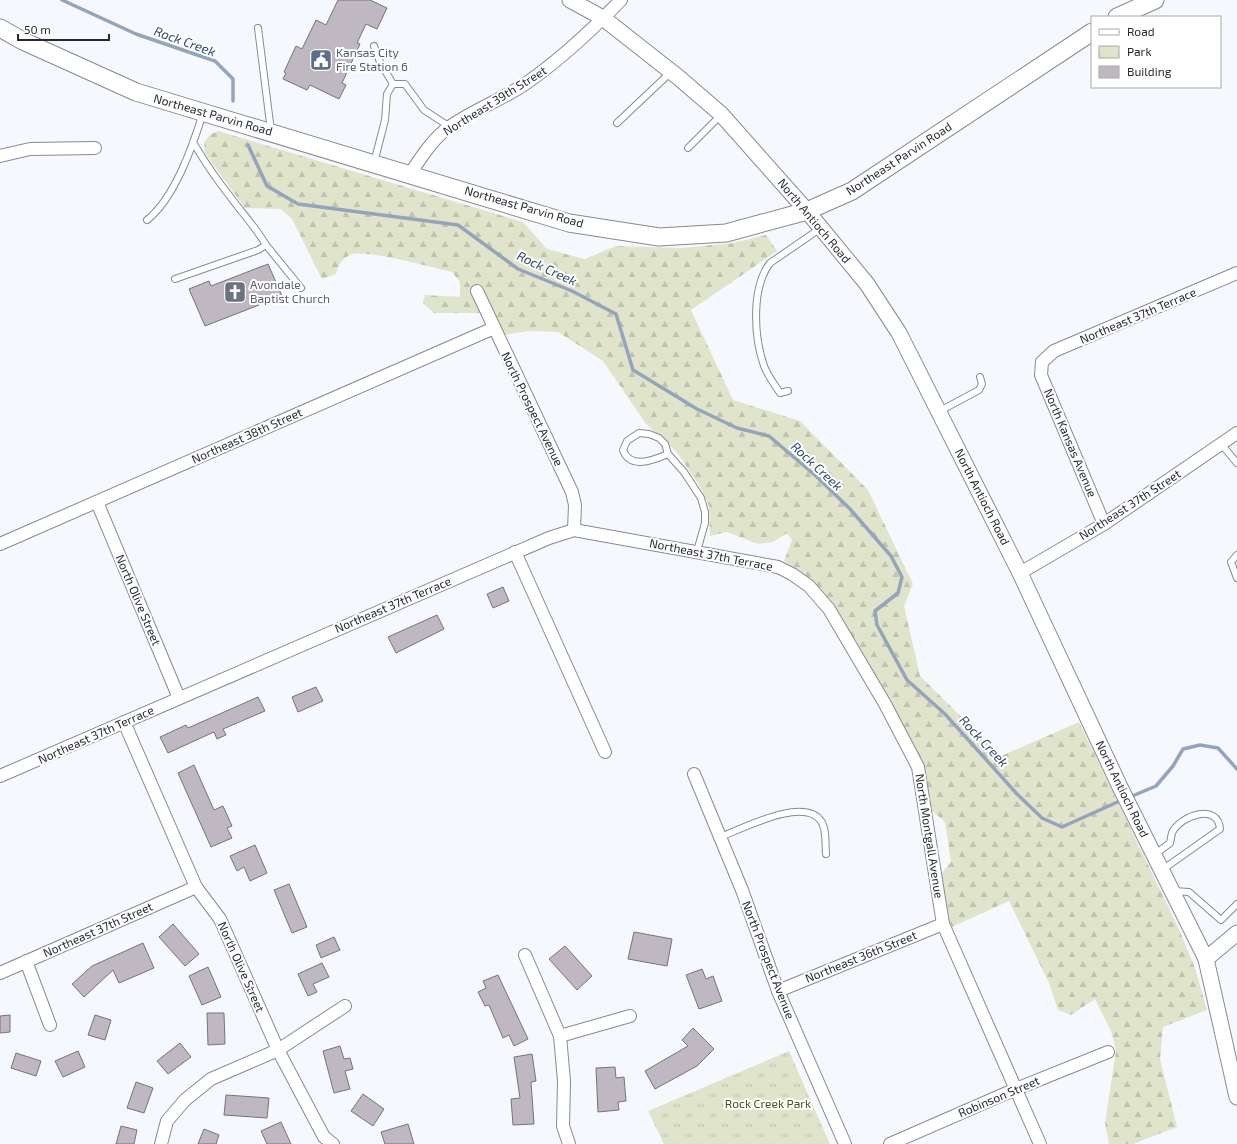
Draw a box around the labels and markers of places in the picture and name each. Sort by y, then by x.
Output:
place label: Kansas City Fire Station 6 [336,45,408,73]
public building icon: Kansas City Fire Station 6 [308,47,334,73]
place label: Avondale Baptist Church [250,277,330,305]
church icon: Avondale Baptist Church [222,279,248,305]

